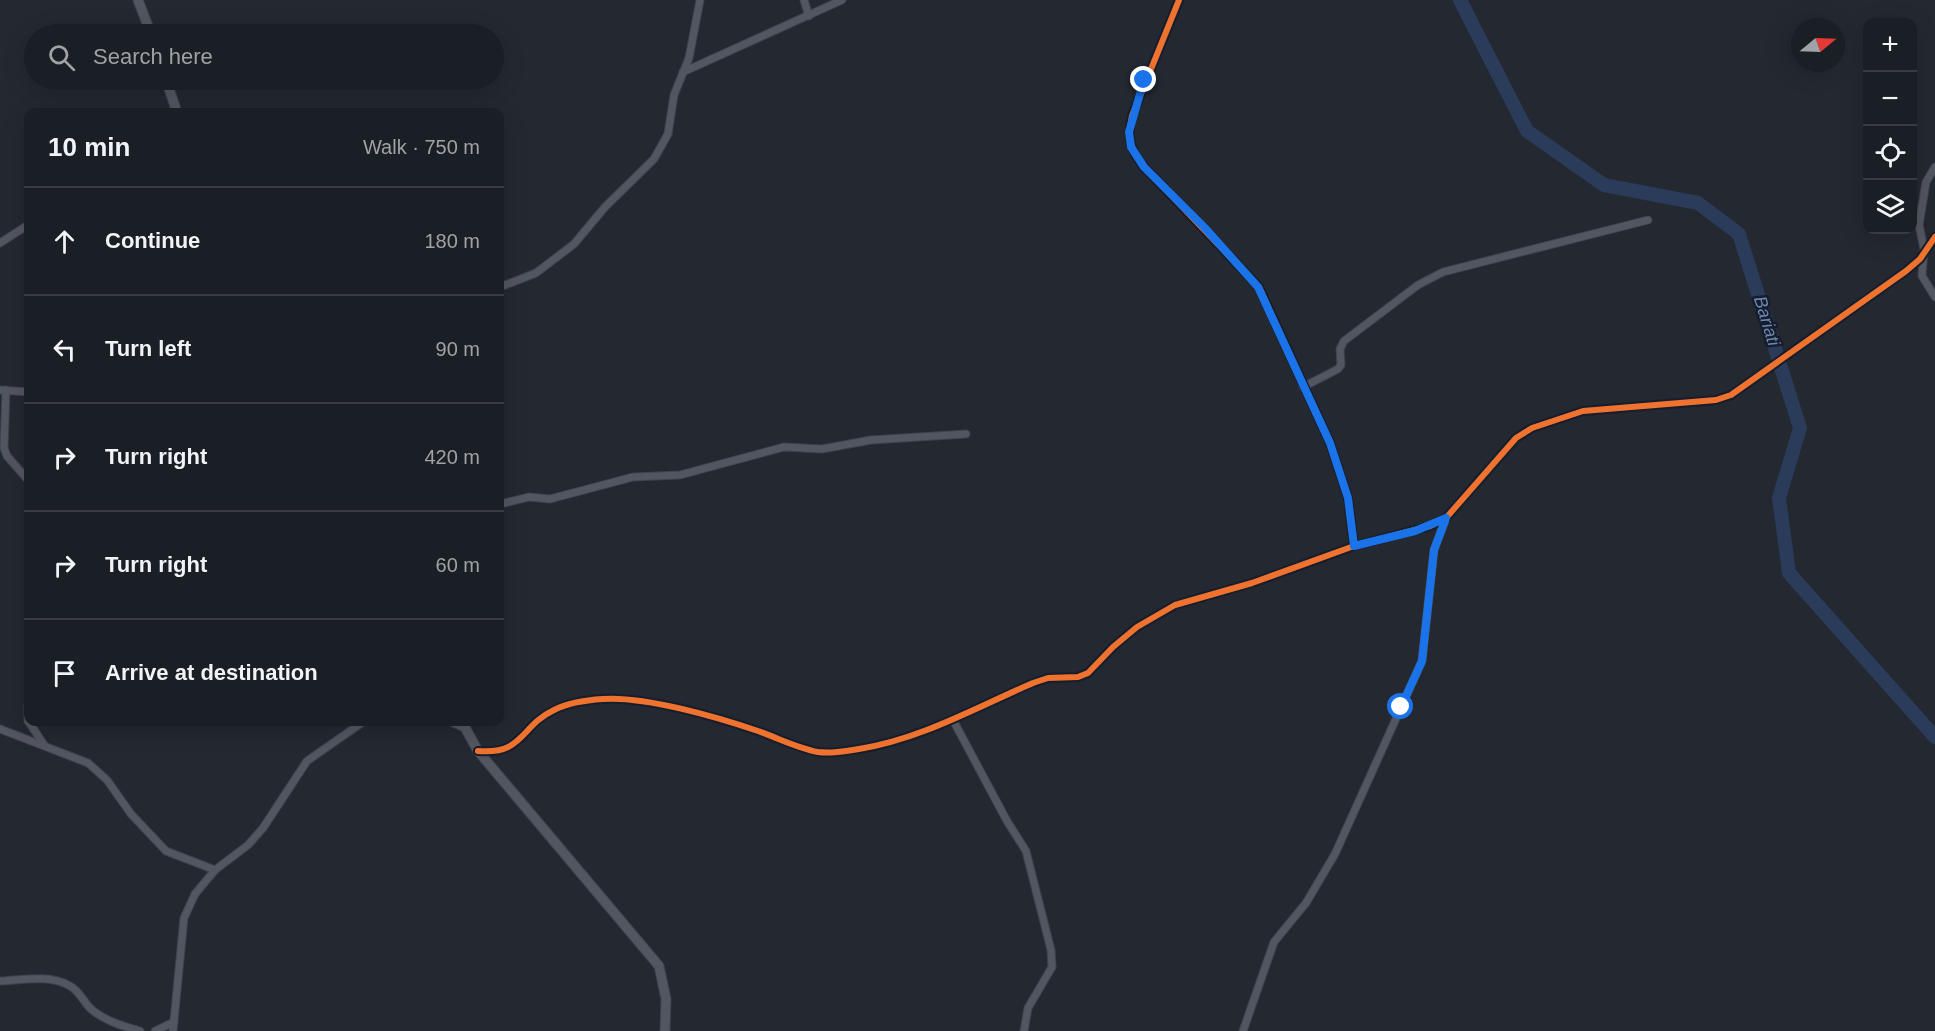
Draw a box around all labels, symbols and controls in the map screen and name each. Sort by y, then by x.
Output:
north arrow [1791,18,1845,72]
map controls [1863,18,1917,234]
button: + [1863,18,1917,72]
search box [24,24,504,90]
icon: search [45,41,78,74]
text: Search here [93,44,213,69]
route end [1130,66,1156,92]
button: − [1863,72,1917,126]
button: locate [1863,126,1917,180]
text: 10 min [48,132,130,162]
text: Walk · 750 m [363,136,480,158]
button: layers [1863,180,1917,234]
icon: ahead [48,225,81,258]
text: Continue [105,228,200,253]
text: 180 m [424,230,480,252]
water label: Bariati [1750,294,1784,349]
icon: left [48,333,81,366]
text: Turn left [105,336,191,361]
text: 90 m [436,338,480,360]
icon: right [48,441,81,474]
text: Turn right [105,444,207,469]
text: 420 m [424,446,480,468]
icon: right [48,549,81,582]
text: Turn right [105,552,207,577]
text: 60 m [436,554,480,576]
icon: arrive [48,657,81,690]
text: Arrive at destination [105,660,318,685]
route start [1387,693,1413,719]

